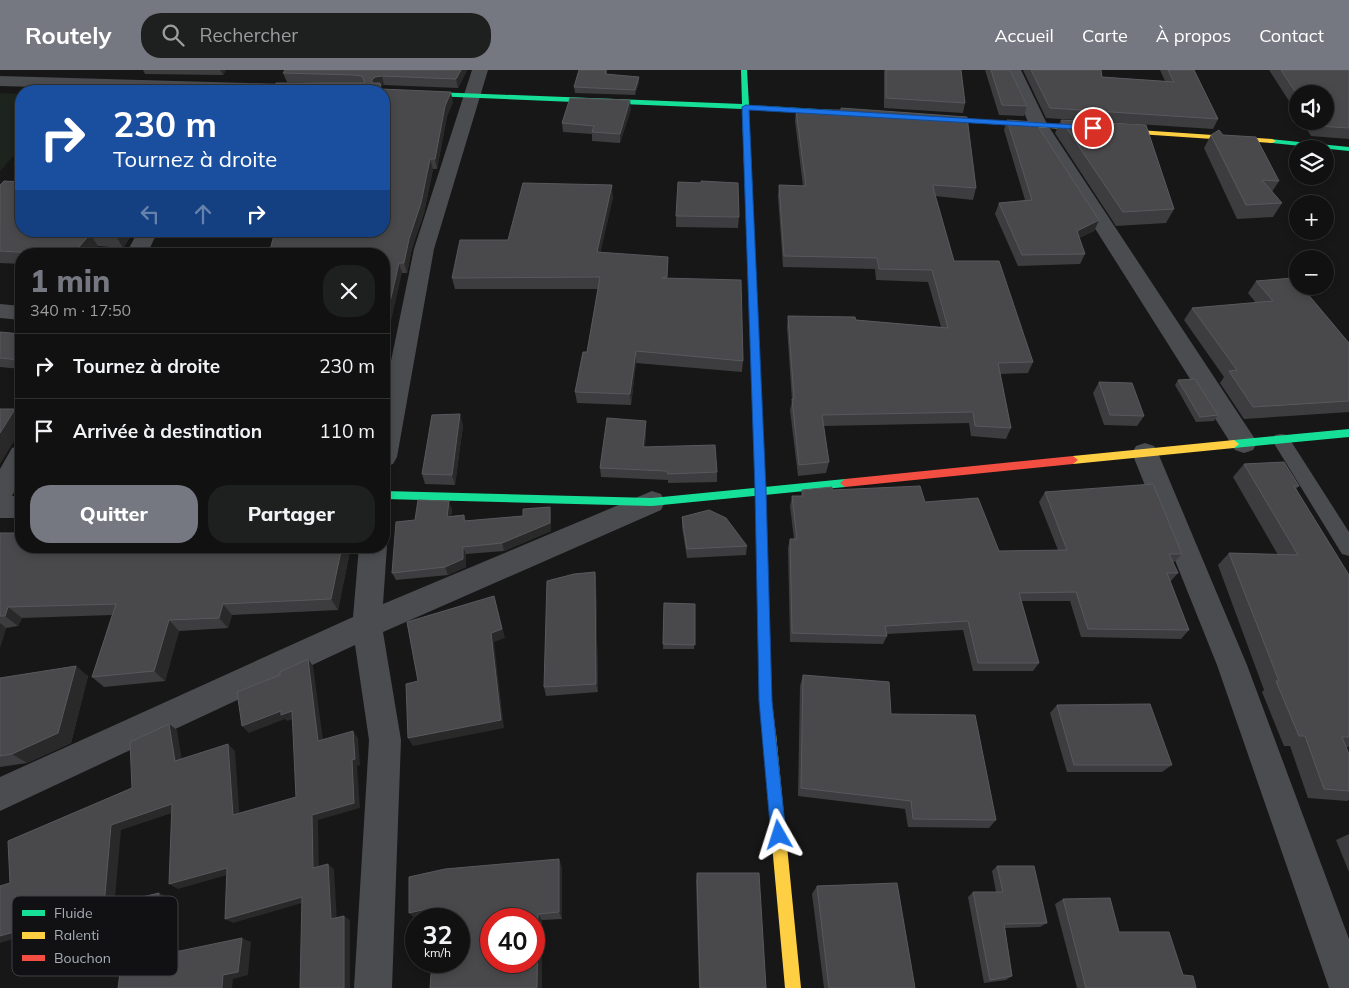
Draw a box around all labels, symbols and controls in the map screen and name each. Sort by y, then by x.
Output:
search box [141,13,491,58]
text: Routely [25,20,111,50]
icon: search [159,21,187,49]
text: Rechercher [199,23,298,47]
text: Accueil [994,24,1054,47]
text: Carte [1082,24,1128,47]
text: À propos [1156,24,1231,47]
text: Contact [1259,24,1324,47]
map controls [1289,85,1334,295]
button: sound [1289,85,1334,130]
text: 230 m [113,102,217,146]
icon: right [30,105,95,170]
pin [1072,107,1114,149]
icon: arrive [1079,114,1107,142]
button: layers [1289,140,1334,185]
text: Tournez à droite [113,145,277,173]
button: + [1289,195,1334,240]
icon: left [136,200,164,228]
icon: ahead [189,200,217,228]
icon: right [242,200,270,228]
button: − [1289,250,1334,295]
text: 1 min [30,262,110,300]
button: close [323,265,375,317]
text: 340 m · 17:50 [30,300,131,320]
icon: right [30,352,58,380]
text: Tournez à droite [73,354,220,378]
text: 230 m [319,354,375,378]
icon: arrive [30,417,58,445]
text: Arrivée à destination [73,419,262,443]
text: 110 m [319,419,375,443]
button: Quitter [30,485,198,543]
button: Partager [208,485,375,543]
position arrow [752,808,804,860]
legend [12,896,178,976]
text: Fluide [54,904,93,922]
speed limit sign: 40 [480,908,545,973]
text: 32 [422,919,453,950]
text: Ralenti [54,926,99,944]
text: km/h [424,945,451,960]
text: Bouchon [54,949,111,967]

